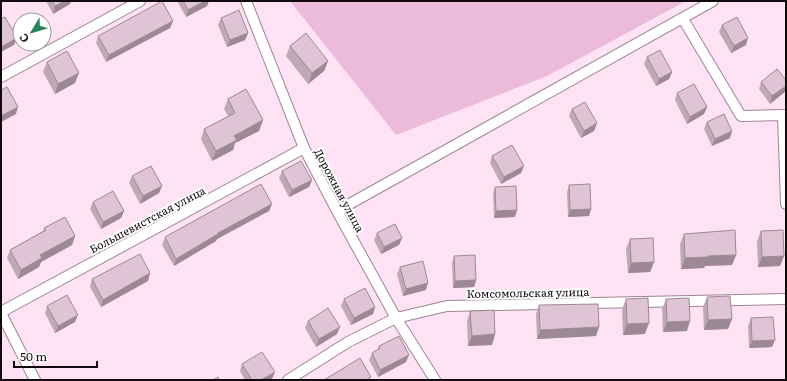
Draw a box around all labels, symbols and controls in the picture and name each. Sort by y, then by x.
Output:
north arrow [12,12,52,52]
text: С [15,31,32,47]
street label: Дорожная улица [311,145,369,235]
street label: Большевистская улица [86,182,208,256]
street label: Комсомольская улица [466,283,590,301]
scale bar [14,343,97,369]
text: 50 m [20,347,47,365]

